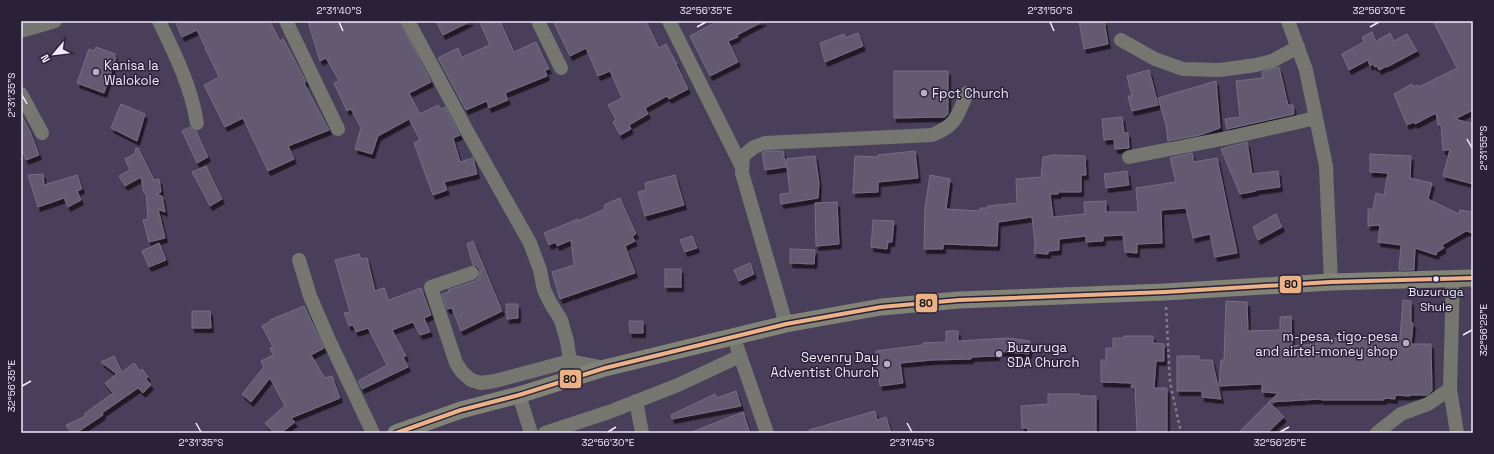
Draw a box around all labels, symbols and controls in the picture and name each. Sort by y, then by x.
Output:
text: 2°31'40"S [316,4,362,17]
text: 32°56'35"E [680,4,733,17]
text: 2°31'50"S [1027,4,1073,17]
text: 32°56'30"E [1353,4,1406,17]
north arrow [34,34,74,74]
text: N [37,52,53,65]
place label: Kanisa la Walokole [104,57,160,89]
marker: Kanisa la Walokole [91,67,101,77]
text: 2°31'35"S [5,73,18,117]
place label: Fpct Church [932,85,1009,102]
marker: Fpct Church [919,88,929,98]
text: 2°31'55"S [1477,126,1490,170]
marker: Buzuruga Shule [1431,274,1441,284]
line badge: 80 [1279,275,1302,294]
text: 80 [1284,277,1298,291]
place label: Buzuruga Shule [1408,284,1464,315]
line badge: 80 [915,293,938,313]
text: 80 [919,296,933,310]
text: 32°56'25"E [1477,303,1490,356]
place label: m-pesa, tigo-pesa and airtel-money shop [1255,328,1399,360]
marker: m-pesa, tigo-pesa and airtel-money shop [1401,338,1411,348]
place label: Buzuruga SDA Church [1007,339,1079,371]
place label: Sevenry Day Adventist Church [770,349,879,381]
marker: Buzuruga SDA Church [994,349,1004,359]
text: 32°56'35"E [5,359,18,412]
marker: Sevenry Day Adventist Church [882,359,892,369]
line badge: 80 [559,369,582,389]
text: 80 [563,372,577,386]
text: 2°31'35"S [179,436,223,449]
text: 32°56'30"E [582,436,635,449]
text: 2°31'45"S [890,436,934,449]
text: 32°56'25"E [1254,436,1307,449]

